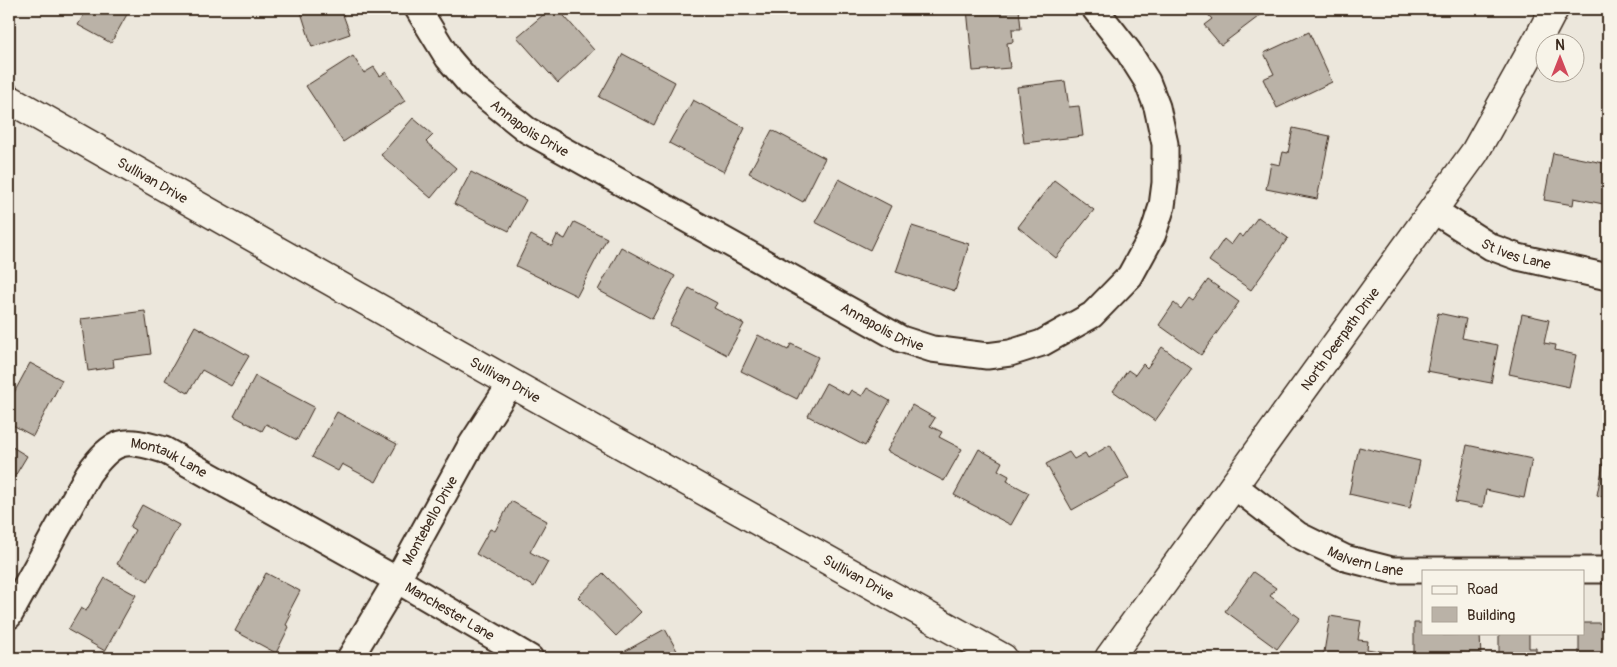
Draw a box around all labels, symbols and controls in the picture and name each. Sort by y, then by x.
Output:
north arrow [1534,32,1584,82]
text: N [1555,37,1565,54]
street label: Annapolis Drive [487,96,572,161]
street label: Sullivan Drive [114,154,191,207]
street label: St Ives Lane [1478,235,1553,273]
street label: North Deerpath Drive [1297,284,1383,394]
street label: Annapolis Drive [838,299,926,355]
street label: Sullivan Drive [467,353,543,407]
street label: Montauk Lane [130,435,210,481]
street label: Montebello Drive [399,473,461,568]
street label: Malvern Lane [1325,543,1403,579]
street label: Sullivan Drive [820,551,897,604]
legend [1422,570,1584,634]
street label: Manchester Lane [402,579,497,644]
text: Road [1467,580,1498,599]
text: Building [1467,606,1515,625]

